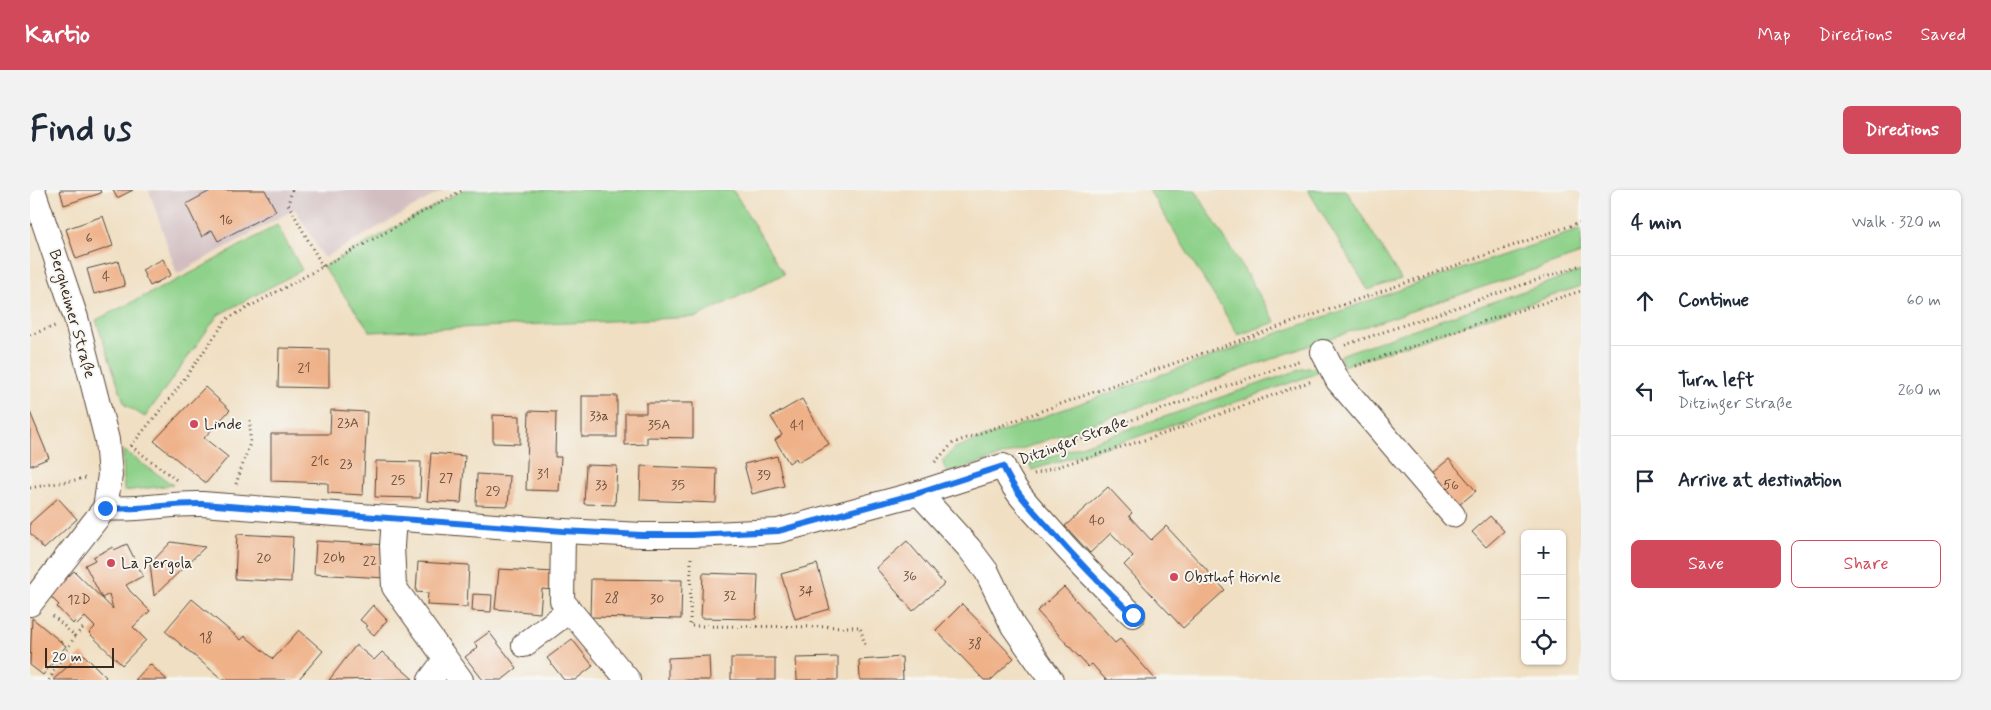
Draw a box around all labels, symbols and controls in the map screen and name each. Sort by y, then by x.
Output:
text: Kartio [25,20,90,51]
text: Map [1758,23,1791,47]
text: Directions [1819,23,1893,47]
text: Saved [1921,23,1966,47]
button: Directions [1843,106,1961,154]
text: Find us [30,107,132,153]
text: 4 min [1631,209,1682,237]
house number: 16 [219,211,233,229]
text: Walk · 320 m [1852,212,1941,233]
house number: 6 [85,229,93,247]
street label: Bergheimer Straße [43,247,100,381]
house number: 4 [102,268,110,286]
icon: ahead [1631,287,1659,315]
text: Continue [1678,288,1749,313]
text: 60 m [1907,290,1941,311]
house number: 21 [298,359,310,377]
text: Turn left [1678,368,1754,393]
icon: left [1631,377,1659,405]
text: 260 m [1898,380,1941,401]
text: Ditzinger Straße [1678,393,1793,414]
house number: 33a [589,407,609,425]
street label: Ditzinger Straße [1016,412,1131,471]
place label: Linde [204,414,242,435]
house number: 23A [337,414,359,432]
house number: 35A [648,416,670,434]
house number: 41 [790,417,804,435]
marker: Linde [188,418,200,430]
house number: 21c [311,452,330,470]
house number: 23 [340,455,352,473]
house number: 31 [537,465,549,483]
house number: 39 [757,466,771,484]
icon: arrive [1631,467,1659,495]
text: Arrive at destination [1678,468,1842,493]
house number: 27 [439,469,453,487]
house number: 25 [391,471,405,489]
house number: 33 [595,476,607,494]
house number: 35 [671,476,685,494]
house number: 56 [1443,476,1459,494]
house number: 29 [485,482,501,500]
route end [94,497,117,520]
house number: 40 [1089,512,1105,530]
map controls [1521,530,1566,665]
button: + [1521,530,1566,575]
button: Save [1631,540,1781,588]
button: Share [1791,540,1941,588]
house number: 20 [257,549,271,567]
house number: 20b [323,549,345,567]
house number: 22 [363,552,377,570]
place label: La Pergola [121,553,193,574]
marker: La Pergola [105,557,117,569]
house number: 36 [903,567,917,585]
place label: Obsthof Hörnle [1184,567,1281,588]
marker: Obsthof Hörnle [1168,571,1180,583]
button: − [1521,575,1566,620]
house number: 34 [799,582,814,600]
house number: 32 [723,587,737,605]
house number: 28 [605,589,619,607]
house number: 30 [650,590,664,608]
house number: 12D [67,591,91,609]
route start [1122,604,1145,627]
button: locate [1521,620,1566,665]
house number: 18 [199,629,213,647]
house number: 38 [968,635,982,653]
scale bar [45,645,114,668]
text: 20 m [52,648,82,666]

